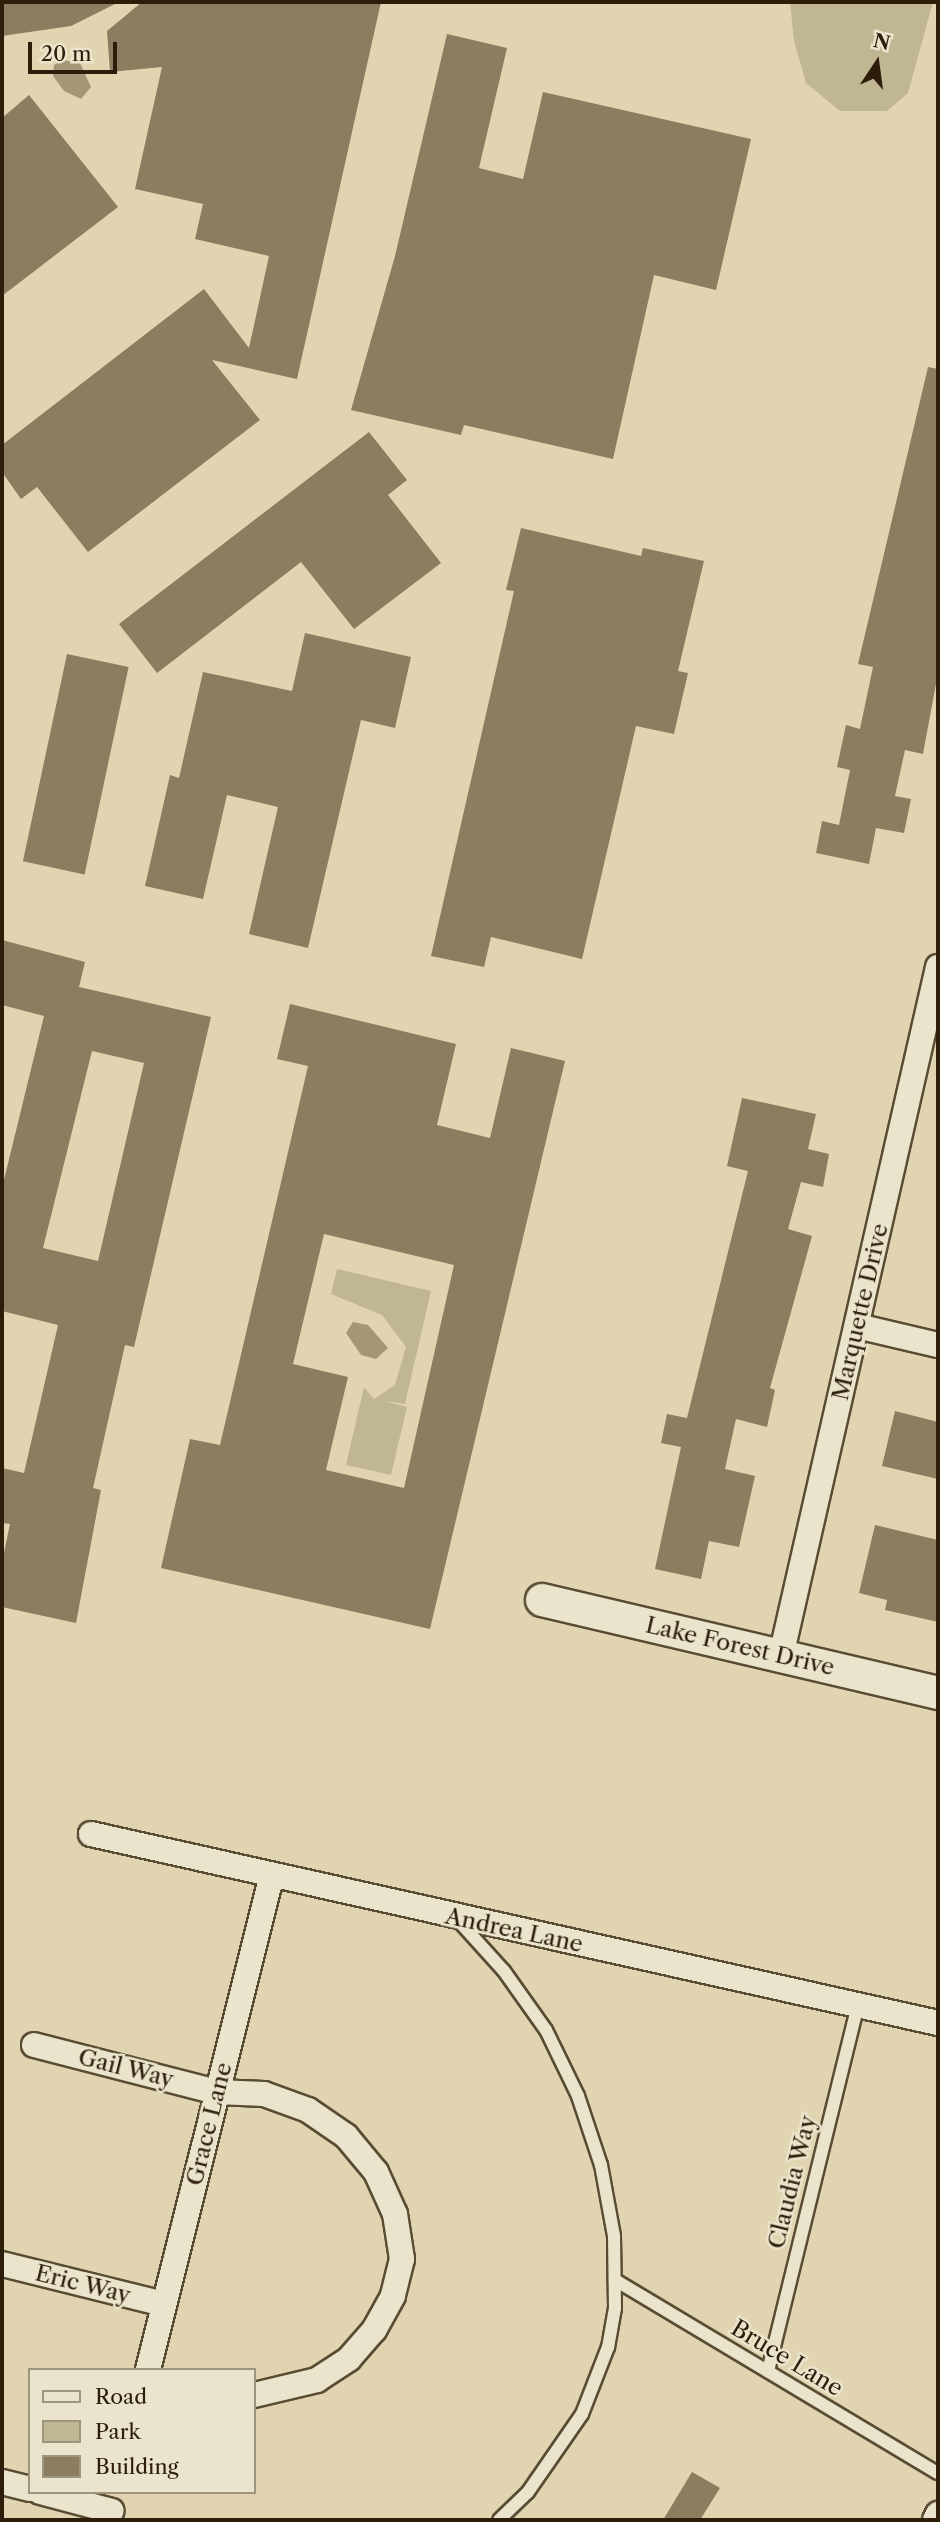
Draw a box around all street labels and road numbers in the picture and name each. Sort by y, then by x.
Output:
street label: Marquette Drive [826,1221,894,1403]
street label: Lake Forest Drive [643,1611,837,1681]
street label: Andrea Lane [442,1902,586,1958]
street label: Gail Way [75,2043,177,2093]
street label: Grace Lane [180,2060,238,2188]
street label: Claudia Way [762,2112,822,2252]
street label: Eric Way [32,2259,134,2309]
street label: Bruce Lane [726,2314,848,2402]

